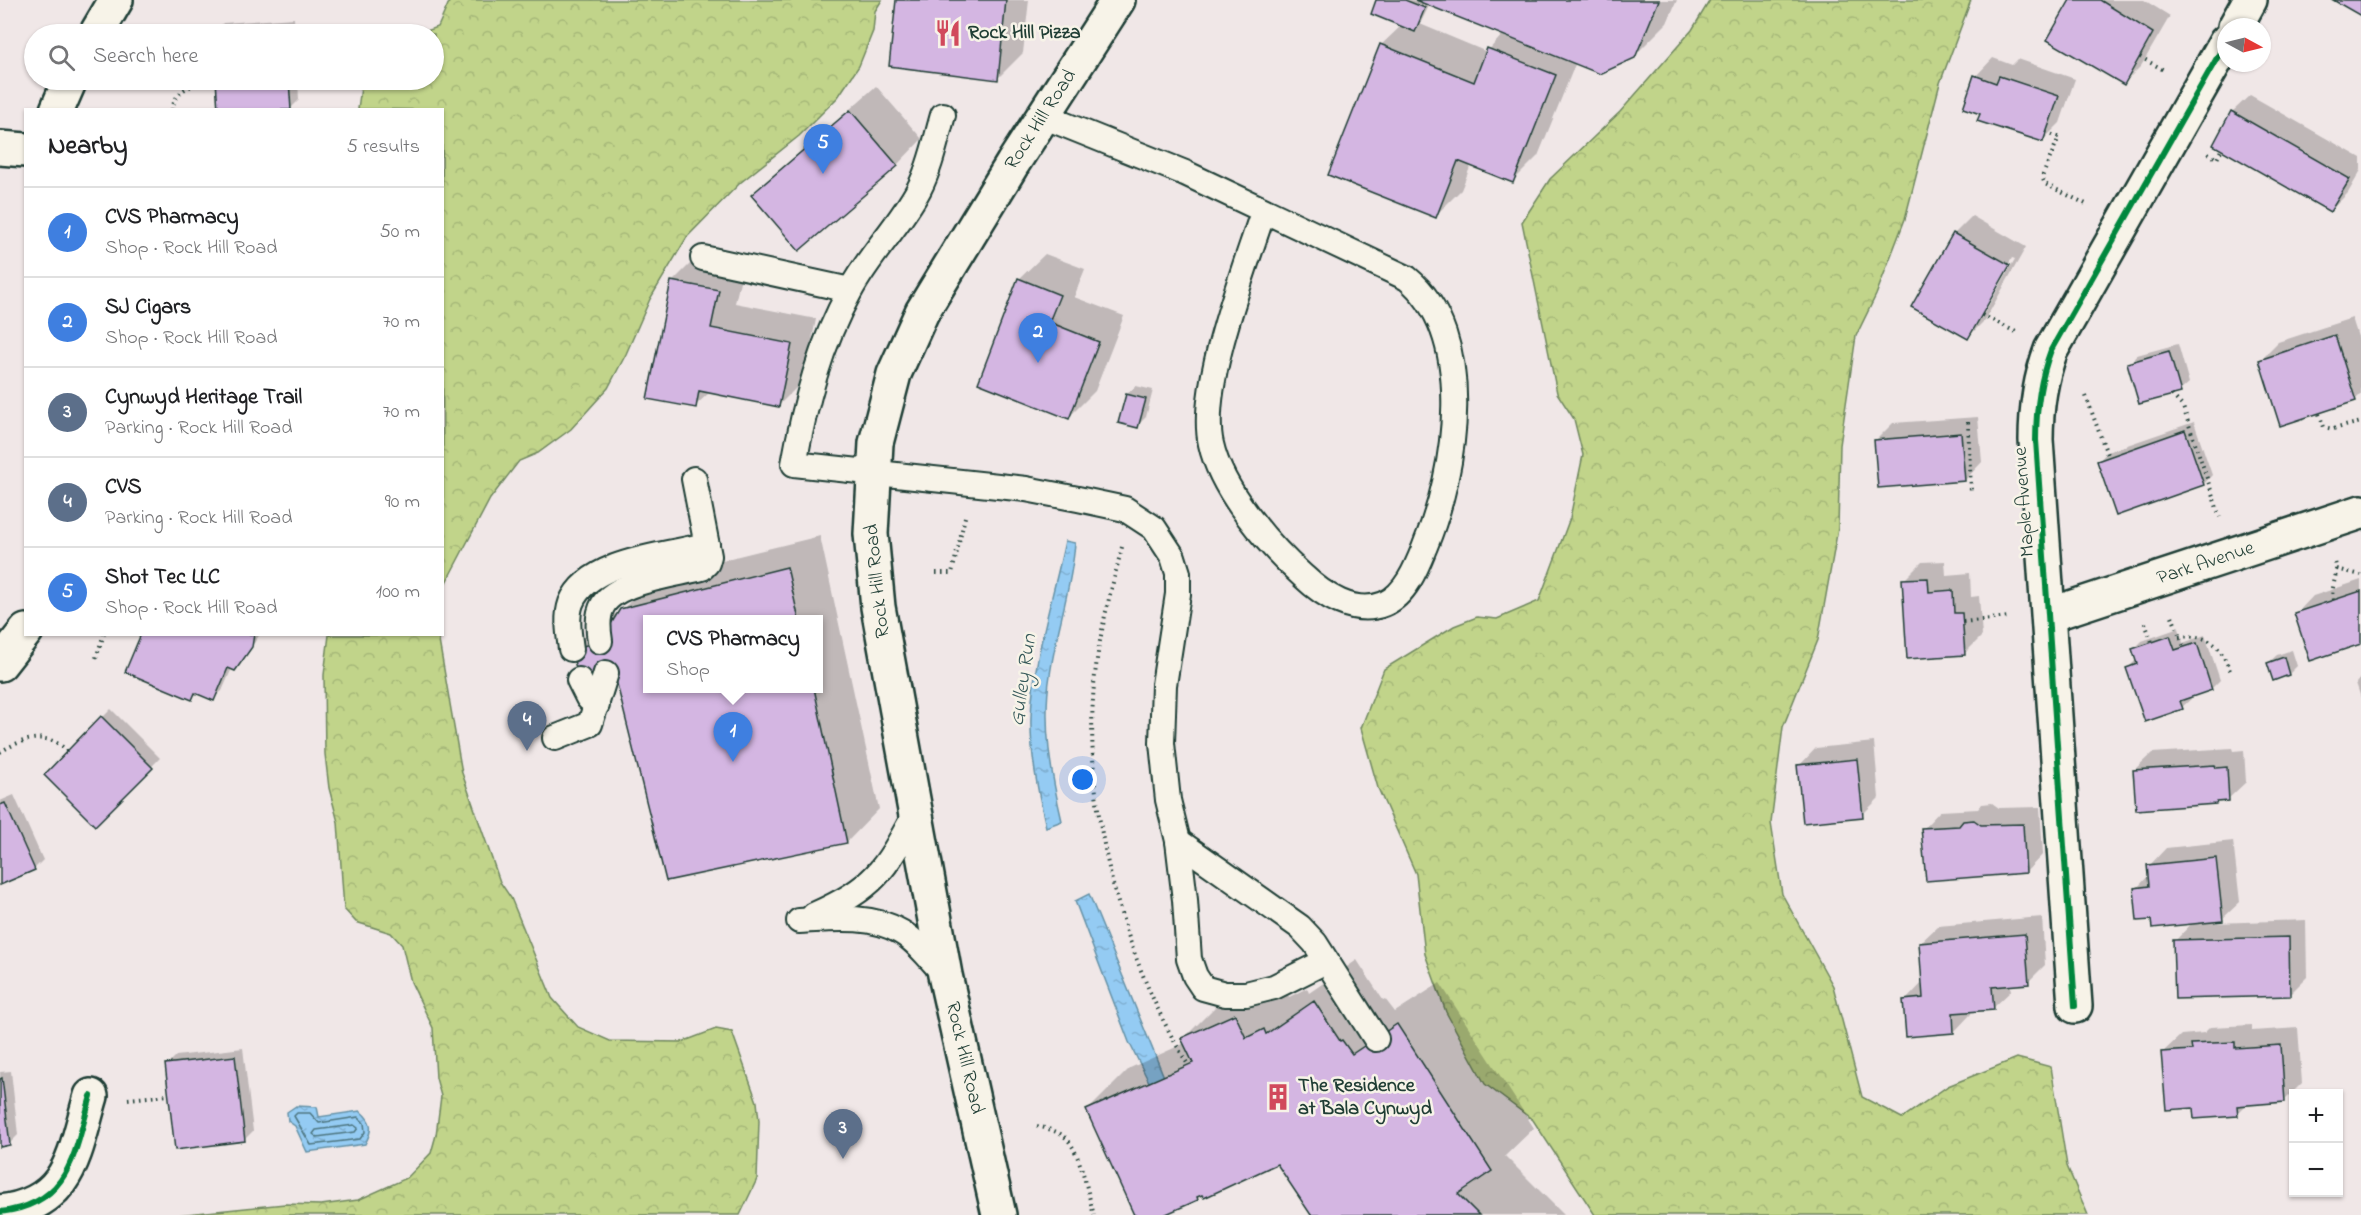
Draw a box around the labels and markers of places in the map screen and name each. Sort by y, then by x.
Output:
restaurant icon: Rock Hill Pizza [933,18,963,48]
place label: Rock Hill Pizza [968,19,1081,48]
pin: 5 [804,124,842,174]
pin: 2 [1018,314,1058,363]
pin: 4 [508,702,546,751]
pin: 1 [714,712,752,762]
place label: The Residence at Bala Cynwyd [1298,1072,1433,1125]
building icon: The Residence at Bala Cynwyd [1263,1082,1293,1112]
pin: 3 [824,1110,862,1159]

